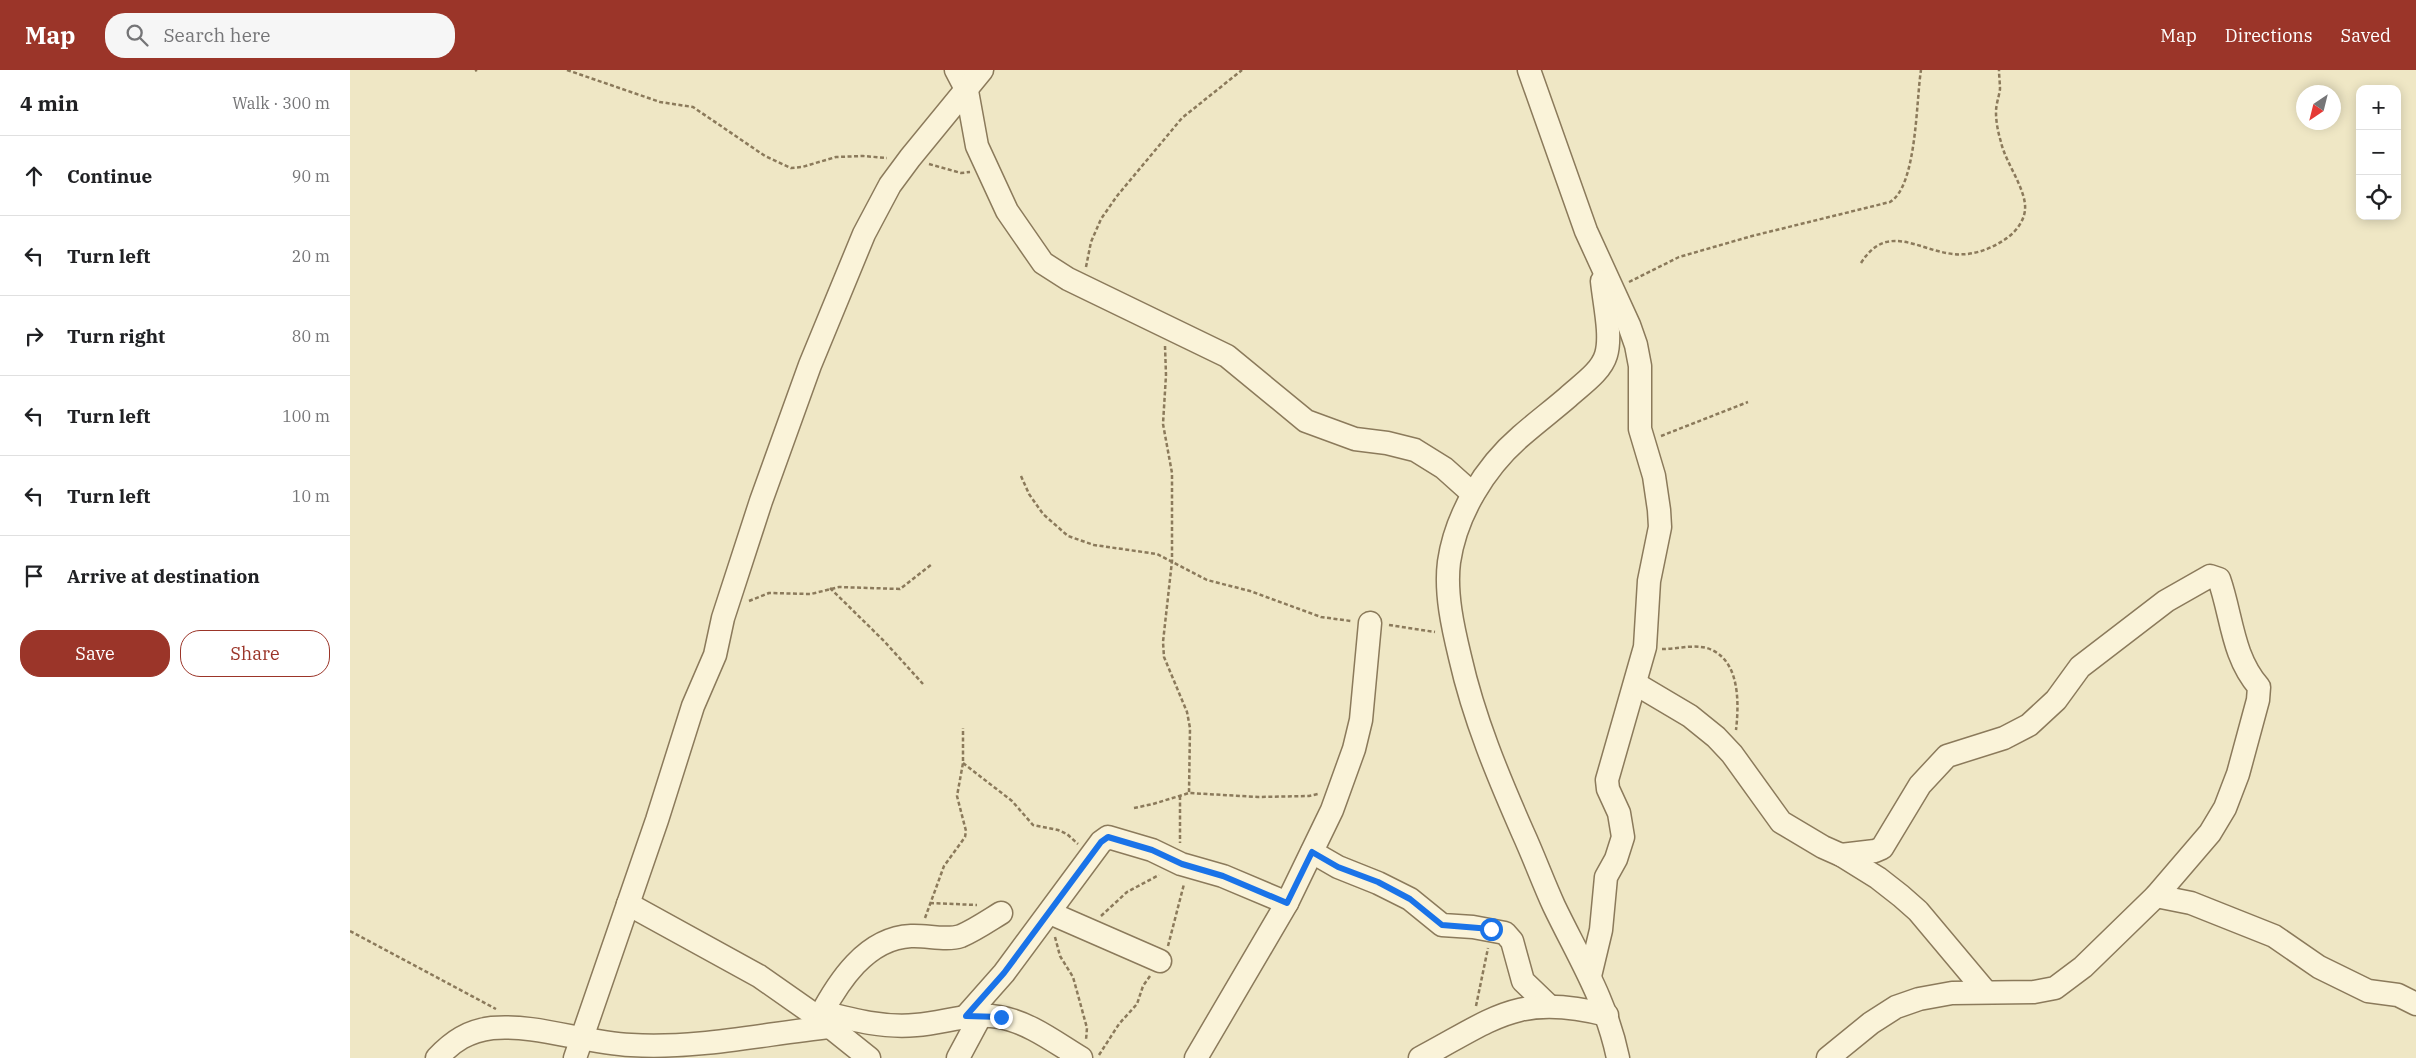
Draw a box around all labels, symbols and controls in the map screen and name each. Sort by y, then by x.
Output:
search box [105,13,455,58]
text: Map [25,19,75,51]
icon: search [123,21,151,49]
text: Search here [163,23,270,47]
text: Map [2160,24,2197,47]
text: Directions [2225,24,2313,47]
text: Saved [2341,24,2391,47]
north arrow [2296,85,2341,130]
map controls [2356,85,2401,220]
button: + [2356,85,2401,130]
text: 4 min [20,89,79,117]
text: Walk · 300 m [232,93,330,113]
button: − [2356,130,2401,175]
icon: ahead [20,162,48,190]
text: Continue [67,164,152,188]
text: 90 m [292,166,330,186]
button: locate [2356,175,2401,220]
icon: left [20,242,48,270]
text: Turn left [67,244,150,268]
text: 20 m [292,246,330,266]
icon: right [20,322,48,350]
text: Turn right [67,324,165,348]
text: 80 m [292,326,330,346]
icon: left [20,402,48,430]
text: Turn left [67,404,150,428]
text: 100 m [282,406,330,426]
icon: left [20,482,48,510]
text: Turn left [67,484,150,508]
text: 10 m [292,486,330,506]
icon: arrive [20,562,48,590]
text: Arrive at destination [67,564,260,588]
button: Save [20,630,170,677]
button: Share [180,630,330,677]
route start [1480,918,1503,941]
route end [990,1006,1013,1029]

